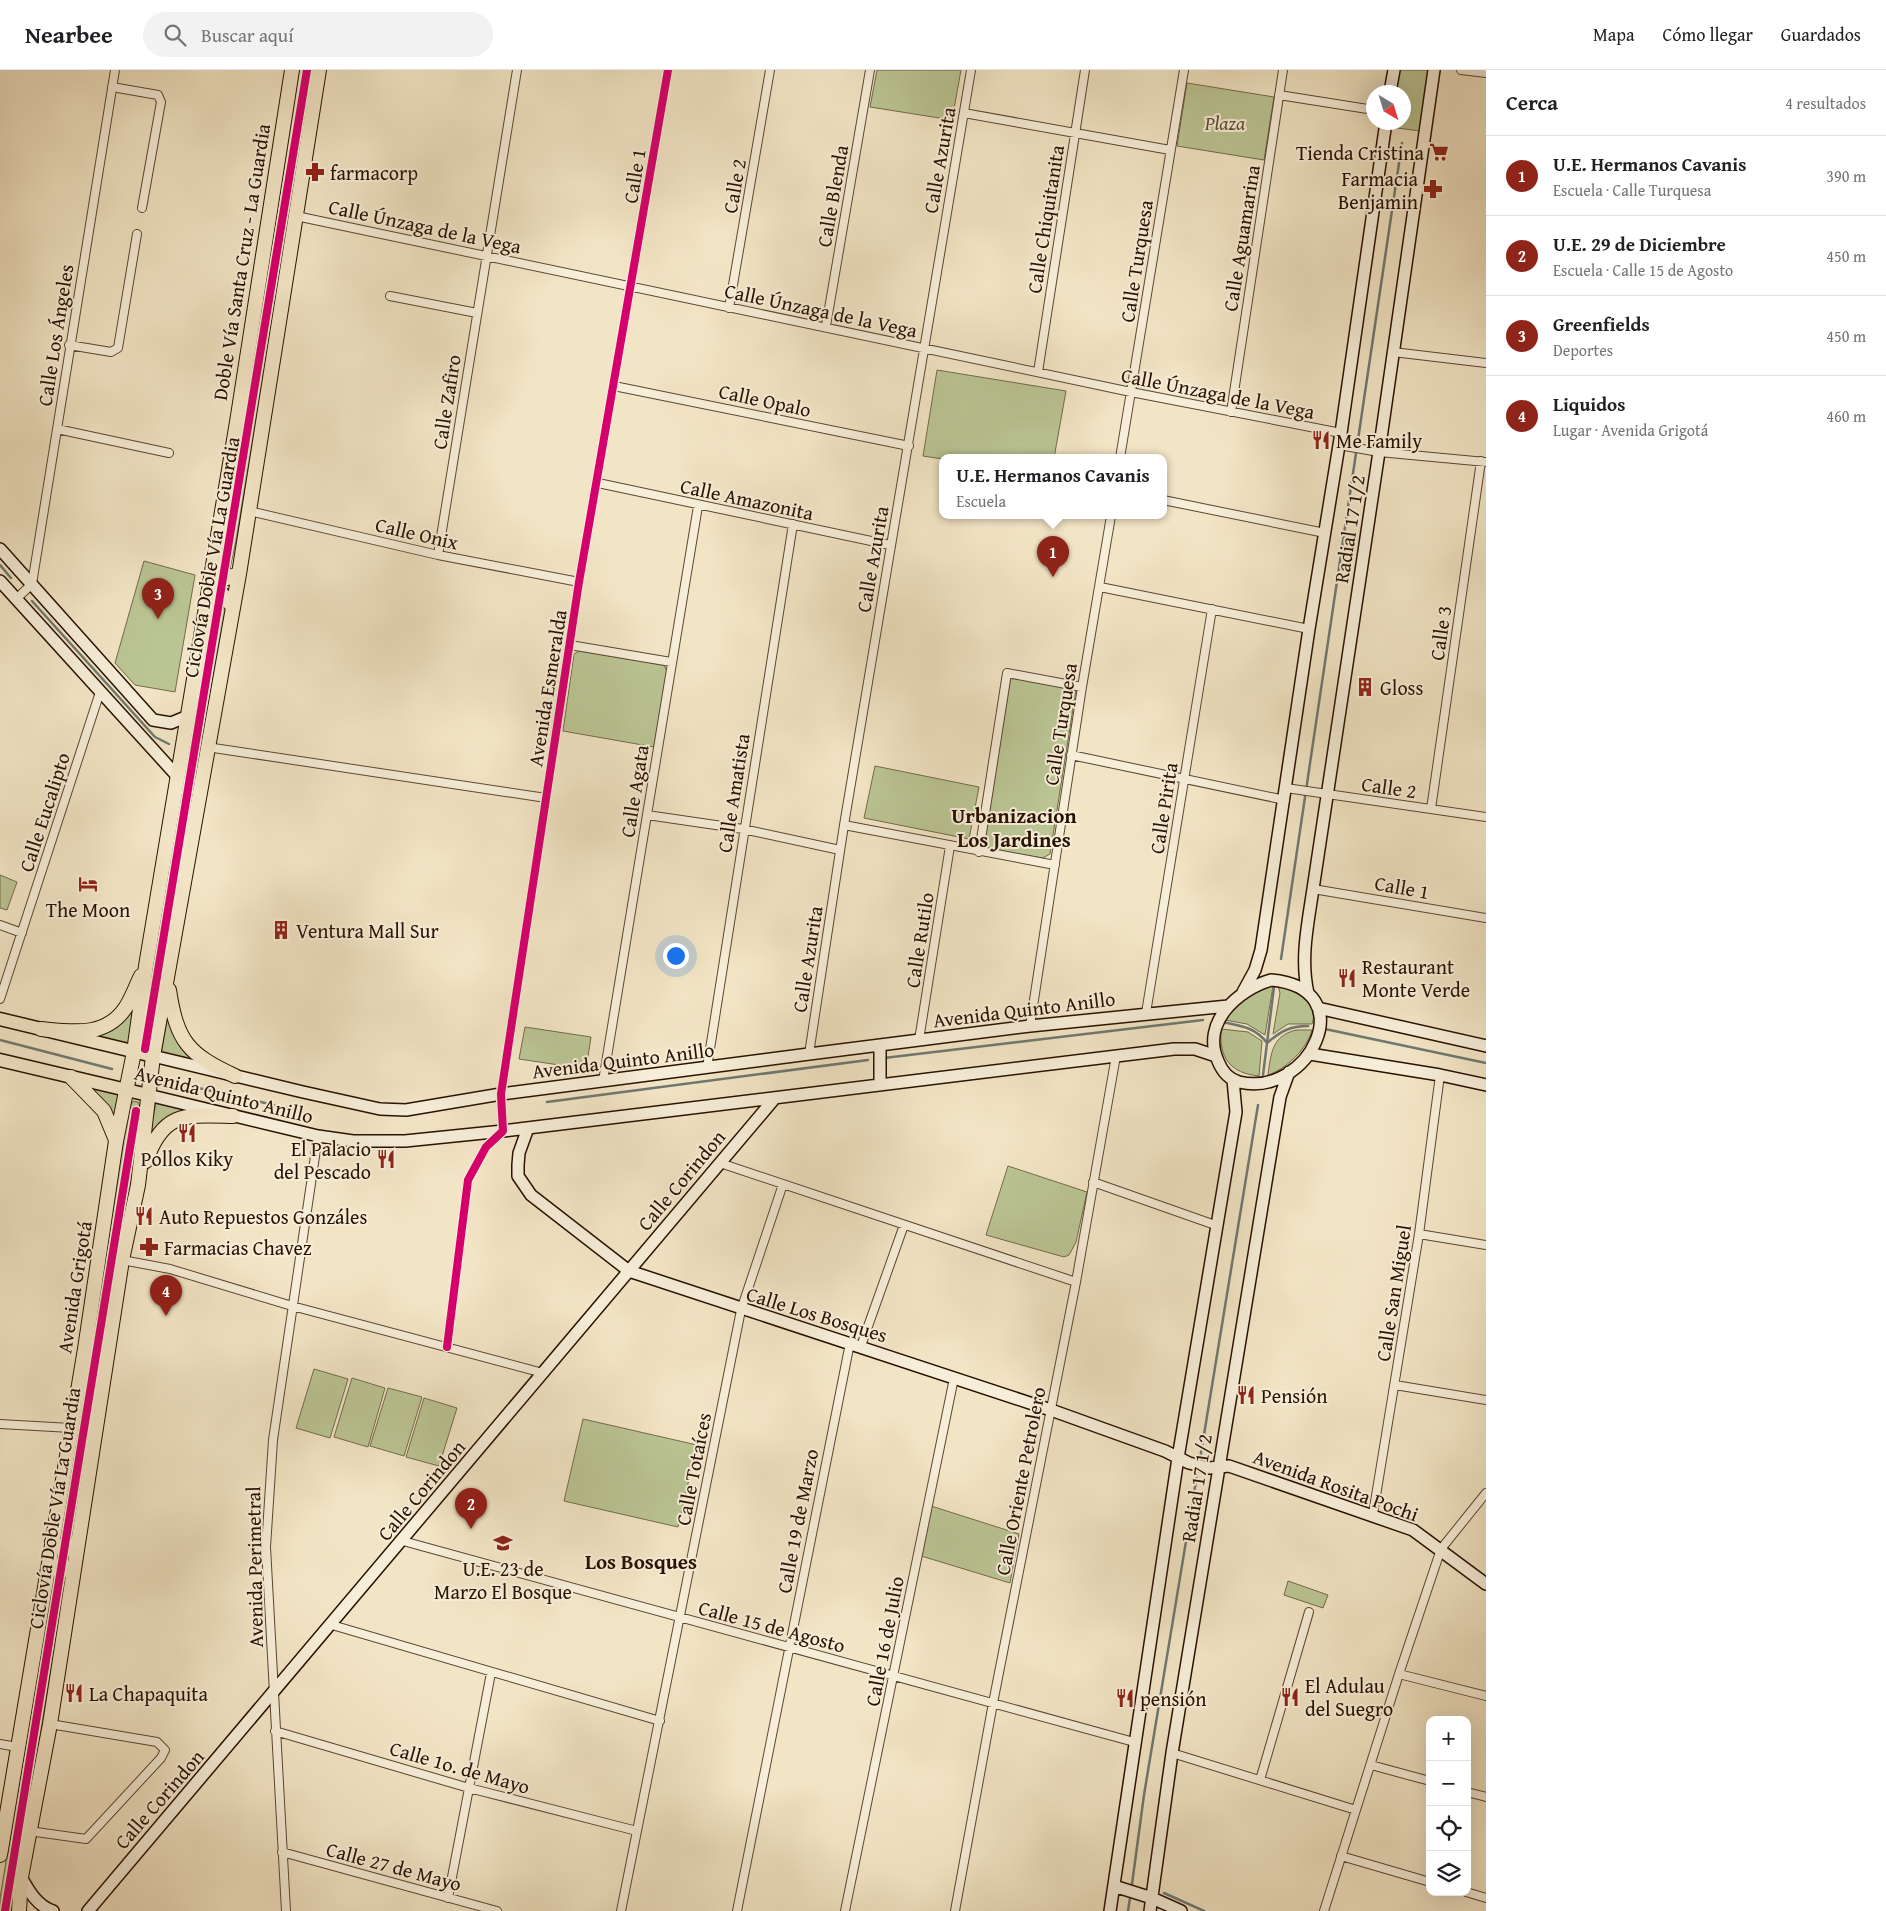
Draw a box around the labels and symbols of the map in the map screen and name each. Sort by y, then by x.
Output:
north arrow [1366,85,1411,130]
street label: Calle Azurita [915,104,963,215]
park label: Plaza [1204,108,1246,137]
street label: Doble Vía Santa Cruz - La Guardia [205,121,277,402]
place label: Tienda Cristina [1296,138,1425,167]
supermarket icon: Tienda Cristina [1428,141,1450,163]
street label: Calle Blenda [809,142,855,249]
street label: Calle Chiquitanita [1019,142,1071,295]
street label: Calle 1 [615,147,653,205]
street label: Calle 2 [715,156,753,216]
place label: farmacorp [330,158,418,187]
pharmacy icon: farmacorp [304,161,326,183]
street label: Calle Aguamarina [1215,162,1267,313]
place label: Farmacia Benjamin [1338,164,1419,216]
pharmacy icon: Farmacia Benjamin [1422,178,1444,200]
street label: Calle Únzaga de la Vega [326,191,525,261]
street label: Calle Turquesa [1112,197,1160,324]
street label: Calle Los Ángeles [29,262,81,408]
street label: Calle Únzaga de la Vega [722,275,921,345]
street label: Calle Zafiro [424,353,468,451]
street label: Calle Únzaga de la Vega [1119,360,1318,426]
street label: Calle Opalo [716,376,814,424]
place label: Me Family [1336,426,1422,455]
restaurant icon: Me Family [1310,429,1332,451]
street label: Ciclovía Doble Vía La Guardia [176,434,247,680]
street label: Calle Amazonita [678,471,817,527]
street label: Radial 17 1/2 [1326,473,1372,585]
street label: Calle Azurita [848,503,896,614]
street label: Calle Onix [373,509,462,557]
pin: 1 [1037,536,1069,577]
pin: 3 [142,578,174,619]
street label: Calle 3 [1422,604,1458,662]
street label: Avenida Esmeralda [520,607,574,769]
street label: Calle Turquesa [1036,660,1084,787]
place label: Gloss [1380,673,1424,702]
building icon: Gloss [1354,676,1376,698]
street label: Calle Amatista [709,731,757,855]
street label: Calle Agata [612,742,656,839]
street label: Calle Eucalipto [11,749,77,875]
street label: Calle Pirita [1141,760,1185,856]
street label: Calle 2 [1360,769,1418,805]
district label: Urbanizacion Los Jardines [951,800,1077,855]
street label: Calle 1 [1372,868,1432,906]
hotel icon: The Moon [77,873,99,895]
street label: Calle Rutilo [897,890,941,990]
place label: The Moon [46,895,130,924]
street label: Calle Azurita [784,903,830,1014]
place label: Ventura Mall Sur [296,916,439,945]
building icon: Ventura Mall Sur [270,919,292,941]
your location [663,943,689,969]
place label: Restaurant Monte Verde [1362,952,1470,1004]
restaurant icon: Restaurant Monte Verde [1336,967,1358,989]
street label: Avenida Quinto Anillo [931,983,1117,1035]
street label: Avenida Quinto Anillo [530,1034,716,1086]
street label: Avenida Quinto Anillo [132,1058,316,1130]
restaurant icon: Pollos Kiky [176,1122,198,1144]
street label: Calle Corindon [630,1123,732,1237]
place label: El Palacio del Pescado [274,1134,371,1186]
place label: Pollos Kiky [141,1144,233,1173]
restaurant icon: El Palacio del Pescado [375,1148,397,1170]
place label: Auto Repuestos Gonzáles [159,1202,367,1231]
restaurant icon: Auto Repuestos Gonzáles [133,1205,155,1227]
street label: Avenida Grigotá [49,1218,99,1355]
street label: Calle San Miguel [1368,1222,1418,1363]
place label: Farmacias Chavez [164,1233,312,1262]
pharmacy icon: Farmacias Chavez [138,1236,160,1258]
pin: 4 [150,1275,182,1316]
street label: Calle Los Bosques [743,1279,891,1349]
place label: Pensión [1261,1381,1327,1410]
street label: Calle Oriente Petrolero [988,1384,1052,1578]
restaurant icon: Pensión [1235,1384,1257,1406]
street label: Ciclovía Doble Vía La Guardia [21,1385,87,1631]
street label: Calle Totaíces [668,1410,718,1528]
street label: Radial 17 1/2 [1173,1432,1219,1544]
street label: Calle Corindon [370,1433,472,1547]
street label: Avenida Rosita Pochi [1249,1442,1423,1529]
street label: Calle 19 de Marzo [769,1446,825,1596]
street label: Avenida Perimetral [238,1486,270,1648]
pin: 2 [455,1488,487,1529]
school or university icon: U.E. 23 de Marzo El Bosque [492,1532,514,1554]
district label: Los Bosques [585,1546,697,1577]
place label: U.E. 23 de Marzo El Bosque [434,1554,572,1606]
street label: Calle 16 de Julio [857,1573,911,1709]
street label: Calle 15 de Agosto [695,1592,849,1660]
place label: El Adulau del Suegro [1305,1671,1393,1723]
place label: La Chapaquita [89,1679,208,1708]
restaurant icon: La Chapaquita [63,1682,85,1704]
place label: pensión [1140,1684,1206,1713]
restaurant icon: El Adulau del Suegro [1279,1686,1301,1708]
restaurant icon: pensión [1114,1687,1136,1709]
street label: Calle 1o. de Mayo [387,1733,533,1801]
street label: Calle Corindon [108,1743,210,1855]
street label: Calle 27 de Mayo [323,1834,465,1898]

